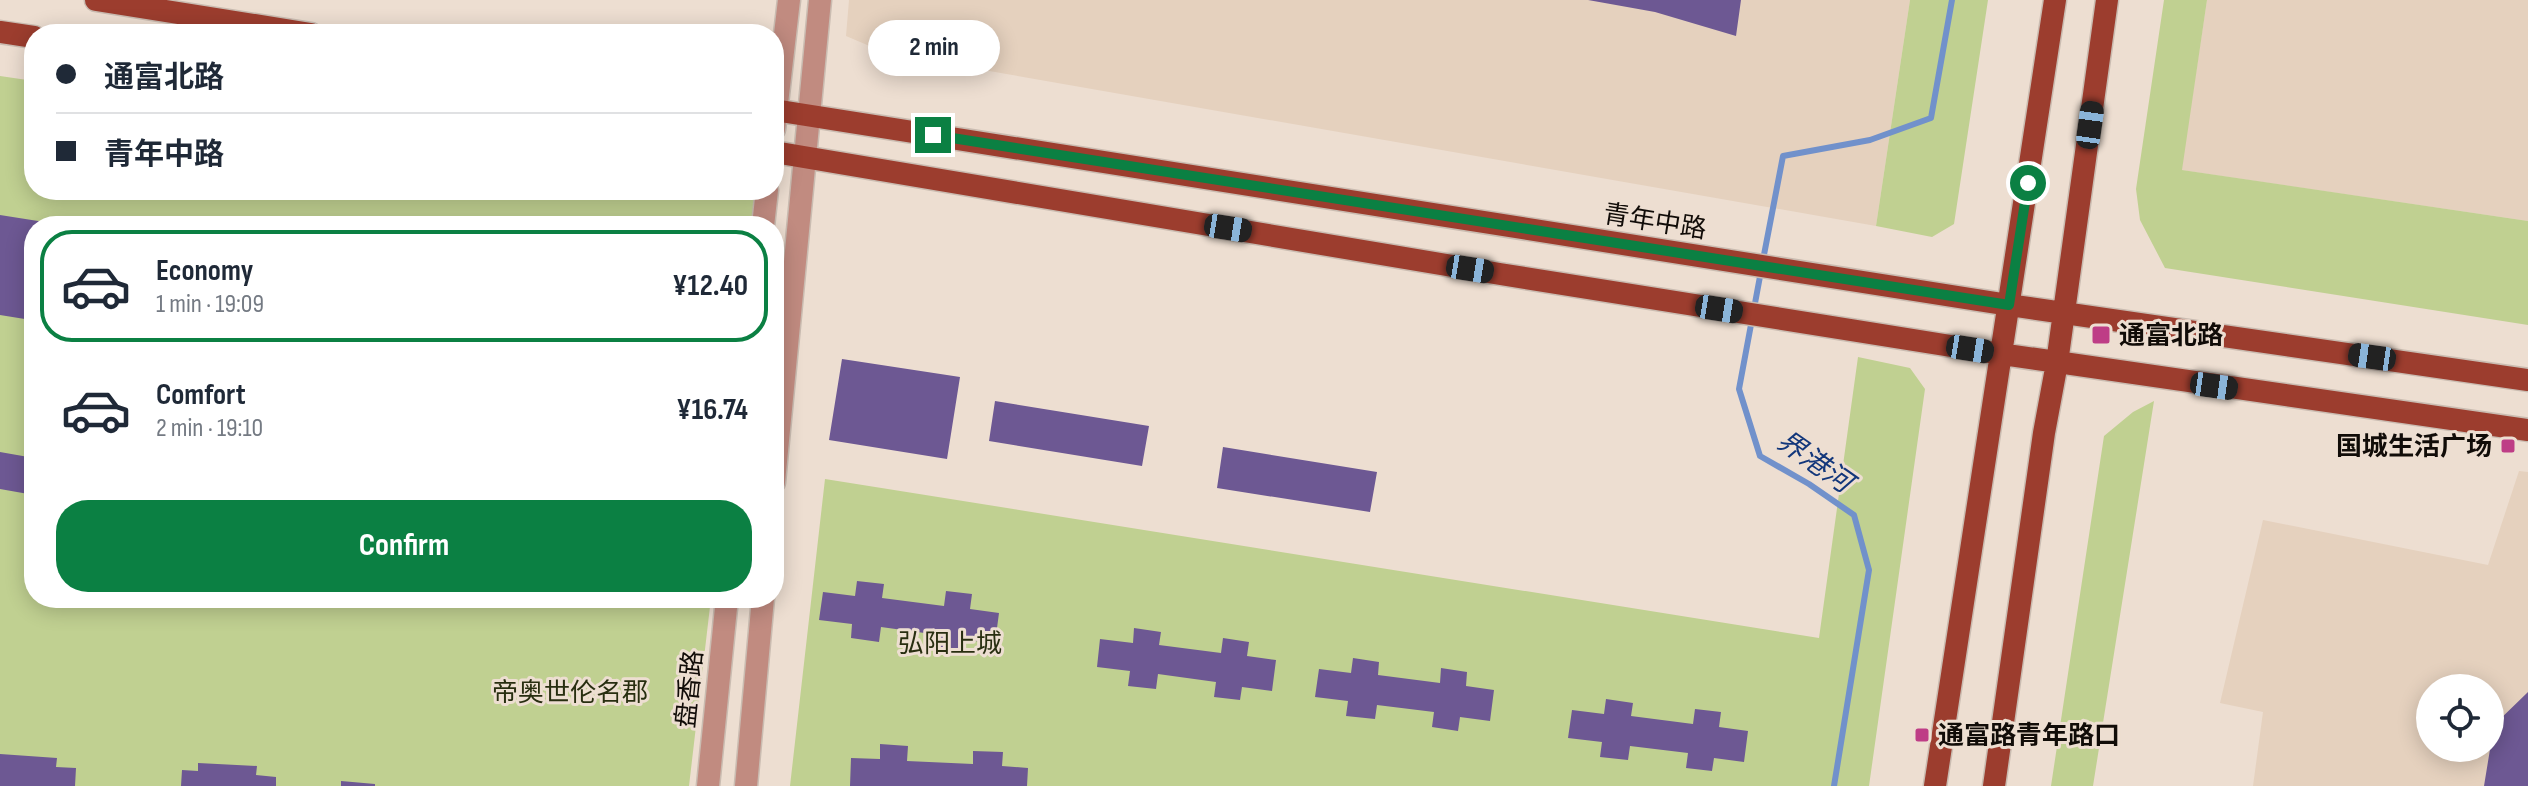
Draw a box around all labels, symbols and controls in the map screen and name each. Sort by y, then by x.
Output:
callout: 2 min [867,19,999,75]
text: 2 min [909,32,959,63]
text: 通富北路 [104,60,224,96]
car [2075,100,2105,150]
route end [915,117,951,153]
text: 青年中路 [104,137,224,173]
route start [2010,165,2046,201]
street label: 青年中路 [1601,199,1709,246]
car [1202,212,1254,244]
icon: car [60,250,132,322]
text: Economy [156,253,253,289]
car [1444,253,1496,285]
text: ¥12.40 [672,268,748,304]
text: 1 min · 19:09 [156,289,264,320]
car [1693,293,1745,325]
place label: 通富北路 [2119,321,2223,352]
marker: 通富北路 [2090,324,2112,346]
car [1944,333,1996,365]
car [2347,342,2397,372]
car [2189,371,2239,401]
icon: car [60,374,132,446]
text: Comfort [156,377,246,413]
text: ¥16.74 [676,392,748,428]
text: 2 min · 19:10 [156,413,263,444]
water label: 界港河 [1770,425,1862,503]
place label: 国城生活广场 [2336,432,2492,463]
marker: 国城生活广场 [2499,437,2517,455]
button: Confirm [56,500,752,592]
park label: 弘阳上城 [898,629,1002,660]
street label: 盘香路 [671,649,710,730]
map controls [2416,674,2504,762]
button: locate [2416,674,2504,762]
park label: 帝奥世伦名郡 [492,678,648,709]
place label: 通富路青年路口 [1938,721,2120,752]
marker: 通富路青年路口 [1913,726,1931,744]

